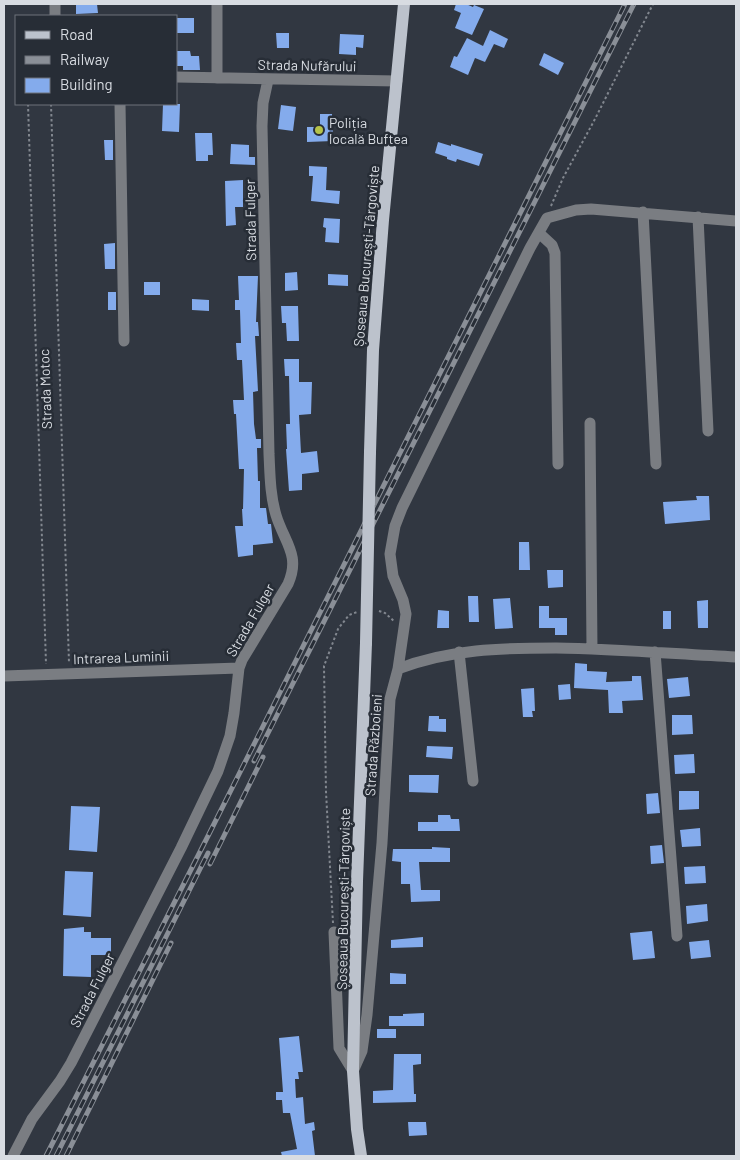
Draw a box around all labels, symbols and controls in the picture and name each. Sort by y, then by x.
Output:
legend [15,15,178,105]
text: Road [60,25,93,43]
text: Railway [60,50,109,68]
street label: Strada Nufărului [257,56,357,74]
text: Building [60,75,113,93]
place label: Poliția locală Buftea [329,114,408,147]
marker: Poliția locală Buftea [313,124,325,136]
street label: Șoseaua București-Târgoviște [350,165,382,347]
street label: Strada Fulger [241,179,259,261]
street label: Strada Motoc [35,349,55,429]
street label: Strada Fulger [222,580,278,660]
street label: Intrarea Luminii [73,647,169,667]
street label: Strada Războieni [361,693,385,797]
street label: Șoseaua București-Târgoviște [333,808,353,990]
street label: Strada Fulger [66,950,118,1030]

